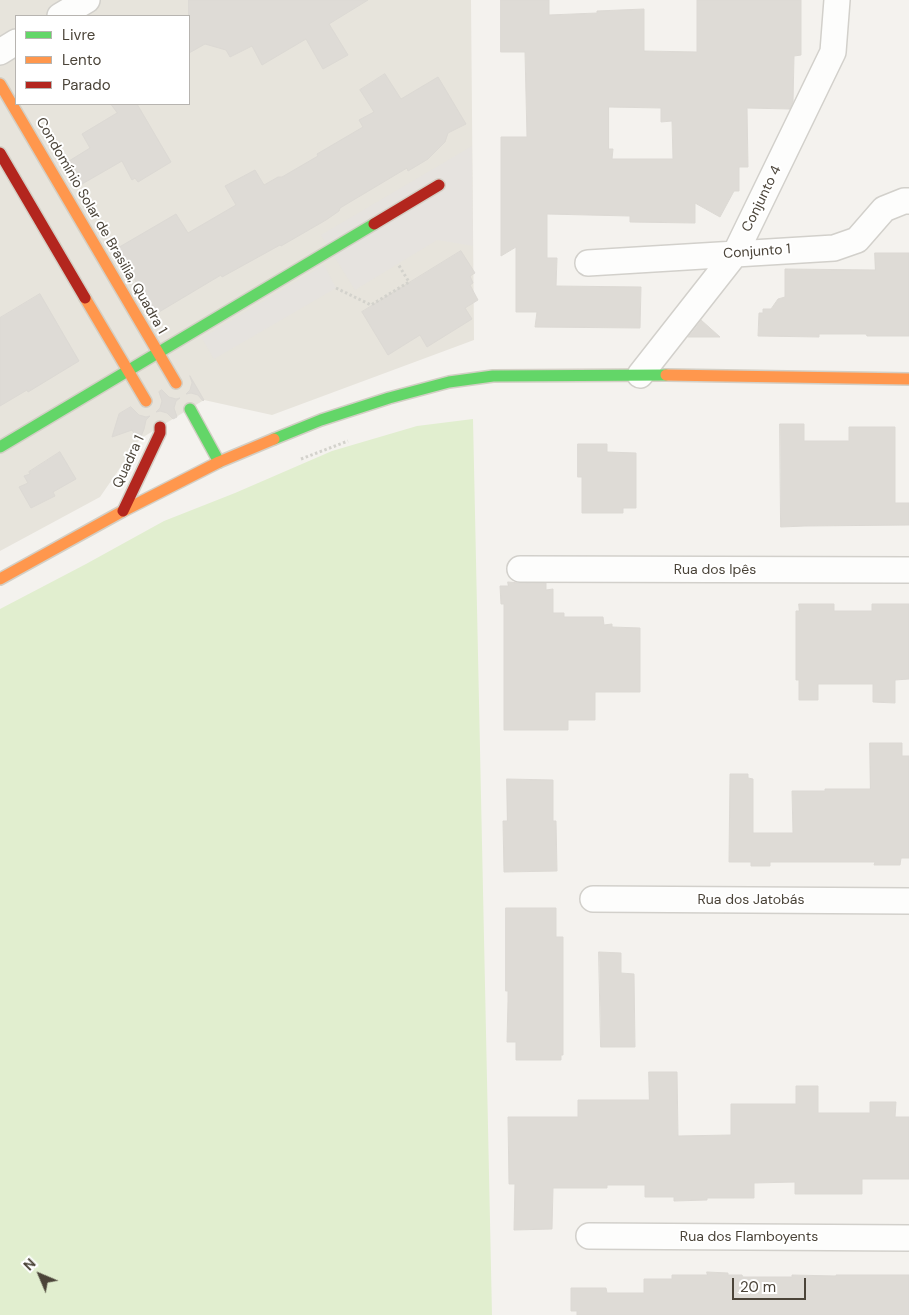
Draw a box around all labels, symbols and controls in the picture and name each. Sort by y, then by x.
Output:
legend [15,15,190,105]
text: Livre [62,25,95,45]
text: Lento [62,50,101,70]
text: Parado [62,75,111,95]
street label: Condomínio Solar de Brasilia, Quadra 1 [32,115,170,337]
street label: Conjunto 4 [739,163,785,235]
street label: Conjunto 1 [723,241,791,263]
street label: Quadra 1 [110,433,148,491]
street label: Rua dos Ipês [674,562,756,578]
street label: Rua dos Jatobás [698,892,804,908]
street label: Rua dos Flamboyents [680,1229,818,1245]
north arrow [15,1250,65,1300]
text: N [19,1254,39,1274]
scale bar [734,1268,808,1300]
text: 20 m [740,1277,776,1297]

